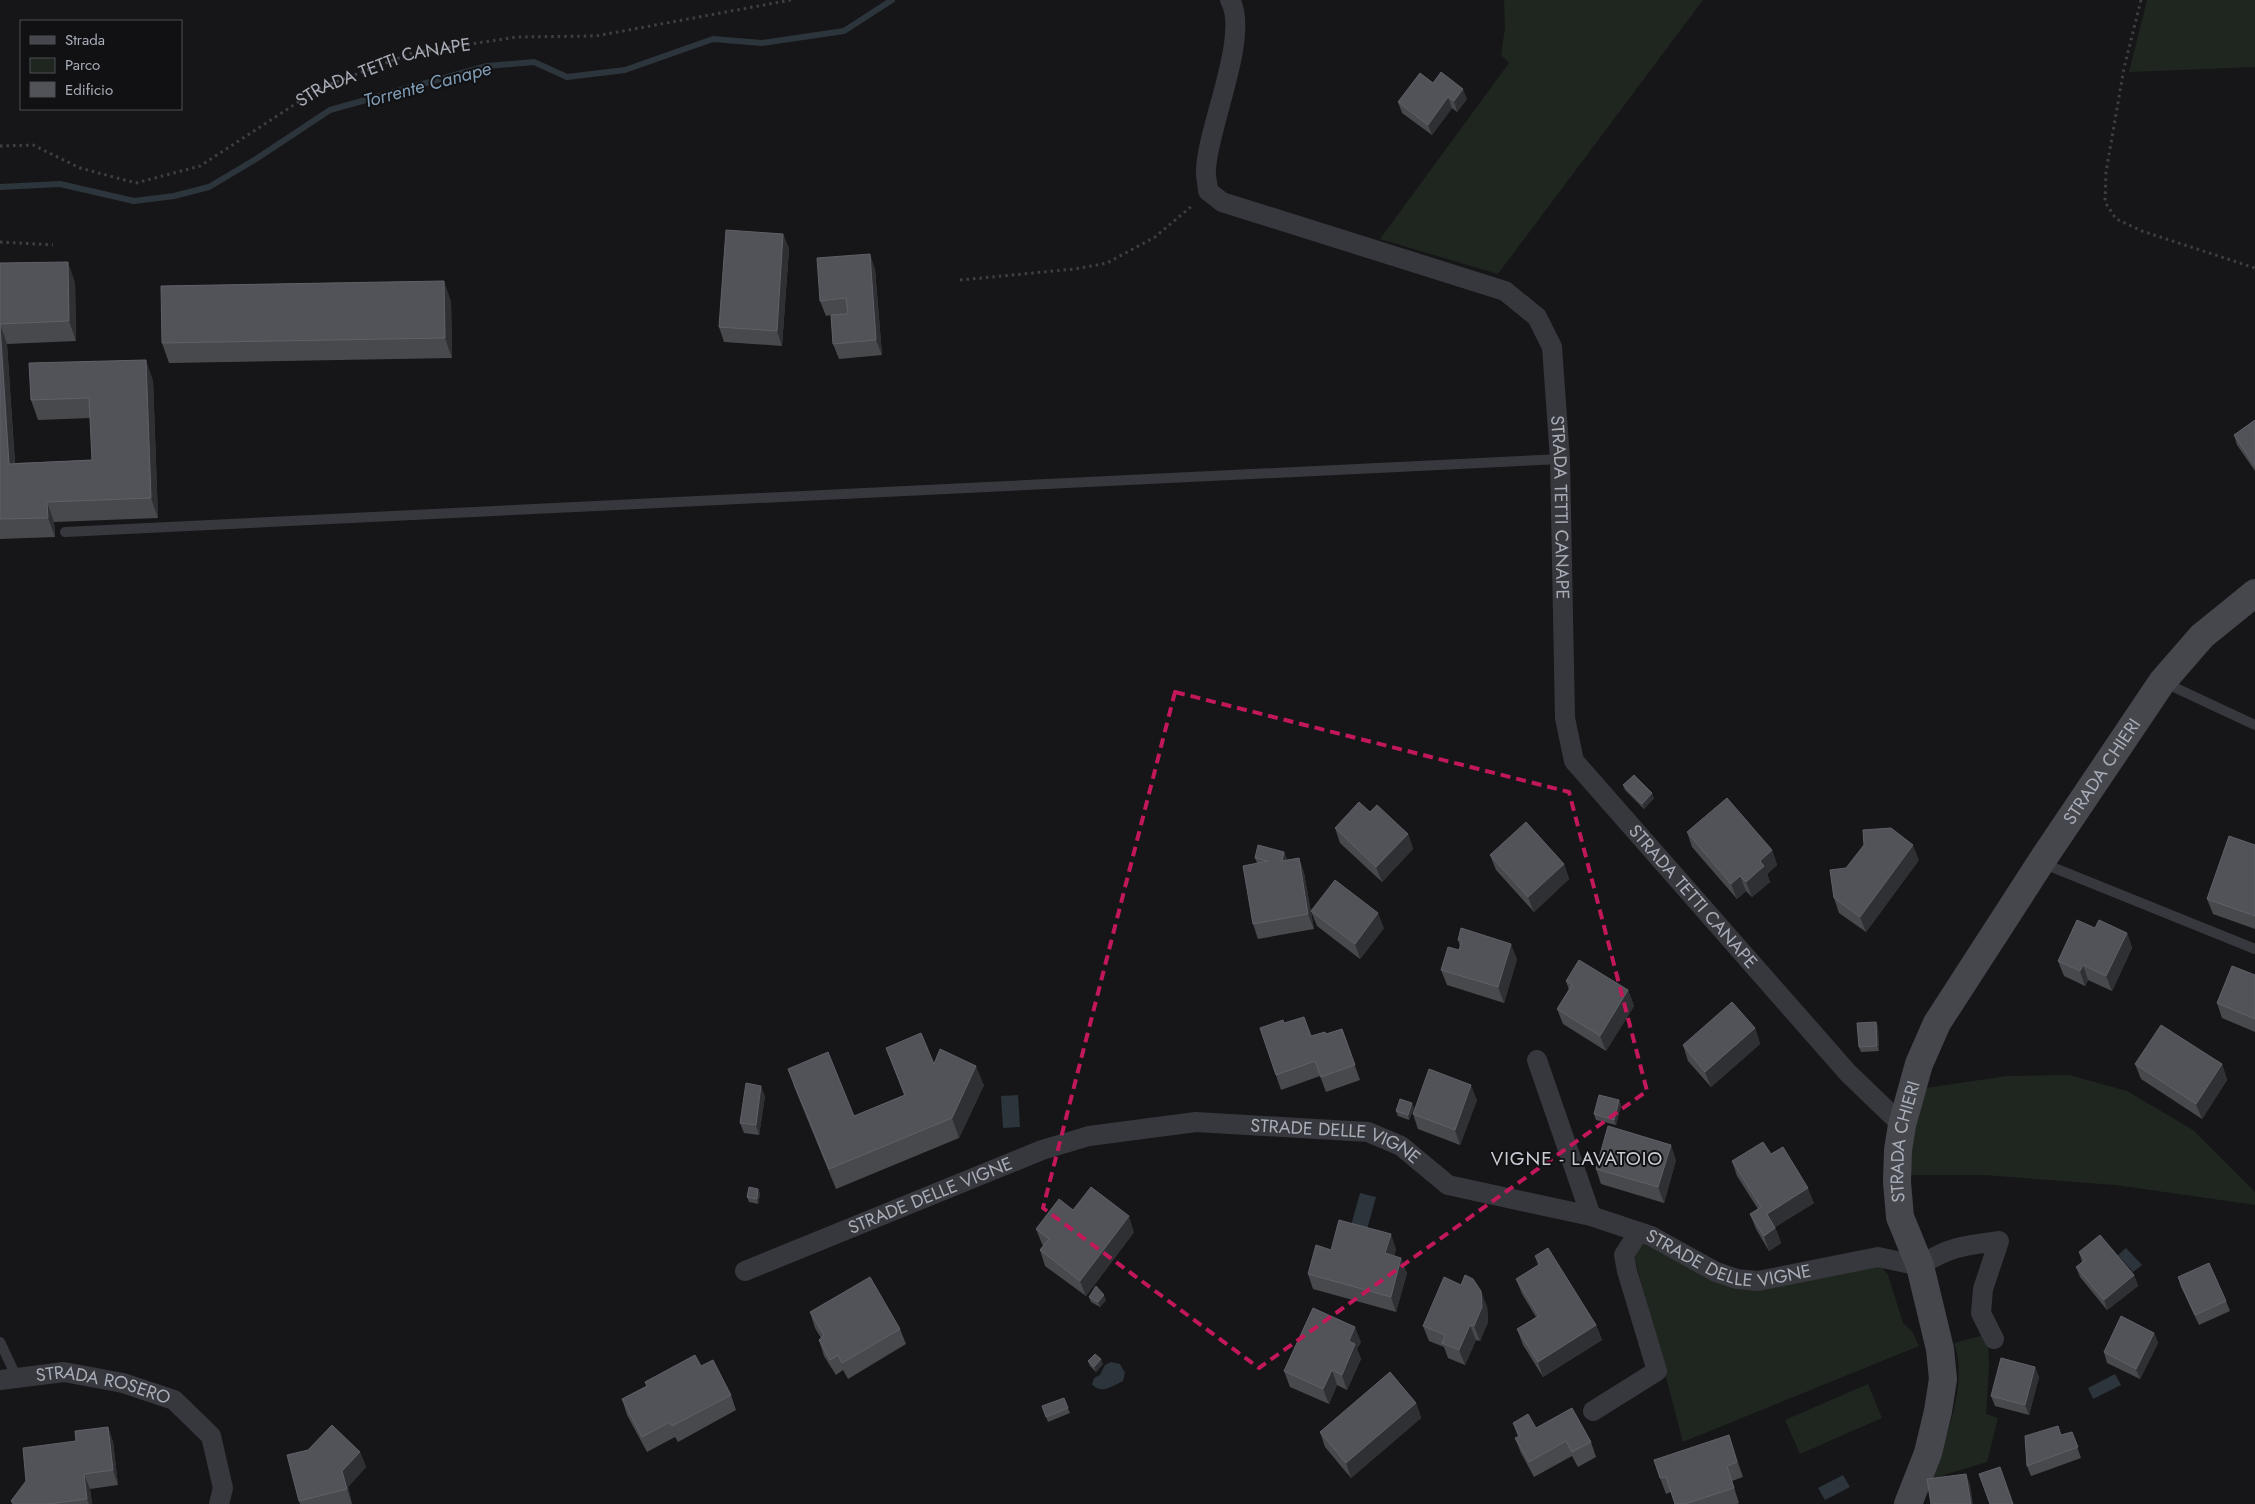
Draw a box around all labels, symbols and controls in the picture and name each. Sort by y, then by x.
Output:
legend [20,20,182,110]
text: Strada [65,29,105,51]
street label: STRADA TETTI CANAPE [290,31,472,113]
text: Parco [65,54,100,76]
water label: Torrente Canape [360,54,494,115]
text: Edificio [65,79,113,101]
street label: STRADA TETTI CANAPE [1544,414,1576,600]
street label: STRADA CHIERI [2057,713,2147,830]
street label: STRADA TETTI CANAPE [1622,819,1763,974]
street label: STRADA CHIERI [1884,1078,1927,1204]
street label: STRADE DELLE VIGNE [1250,1112,1426,1170]
district label: VIGNE - LAVATOIO [1491,1145,1663,1172]
street label: STRADE DELLE VIGNE [844,1150,1016,1241]
street label: STRADE DELLE VIGNE [1641,1223,1813,1294]
street label: STRADA ROSERO [34,1359,174,1411]

